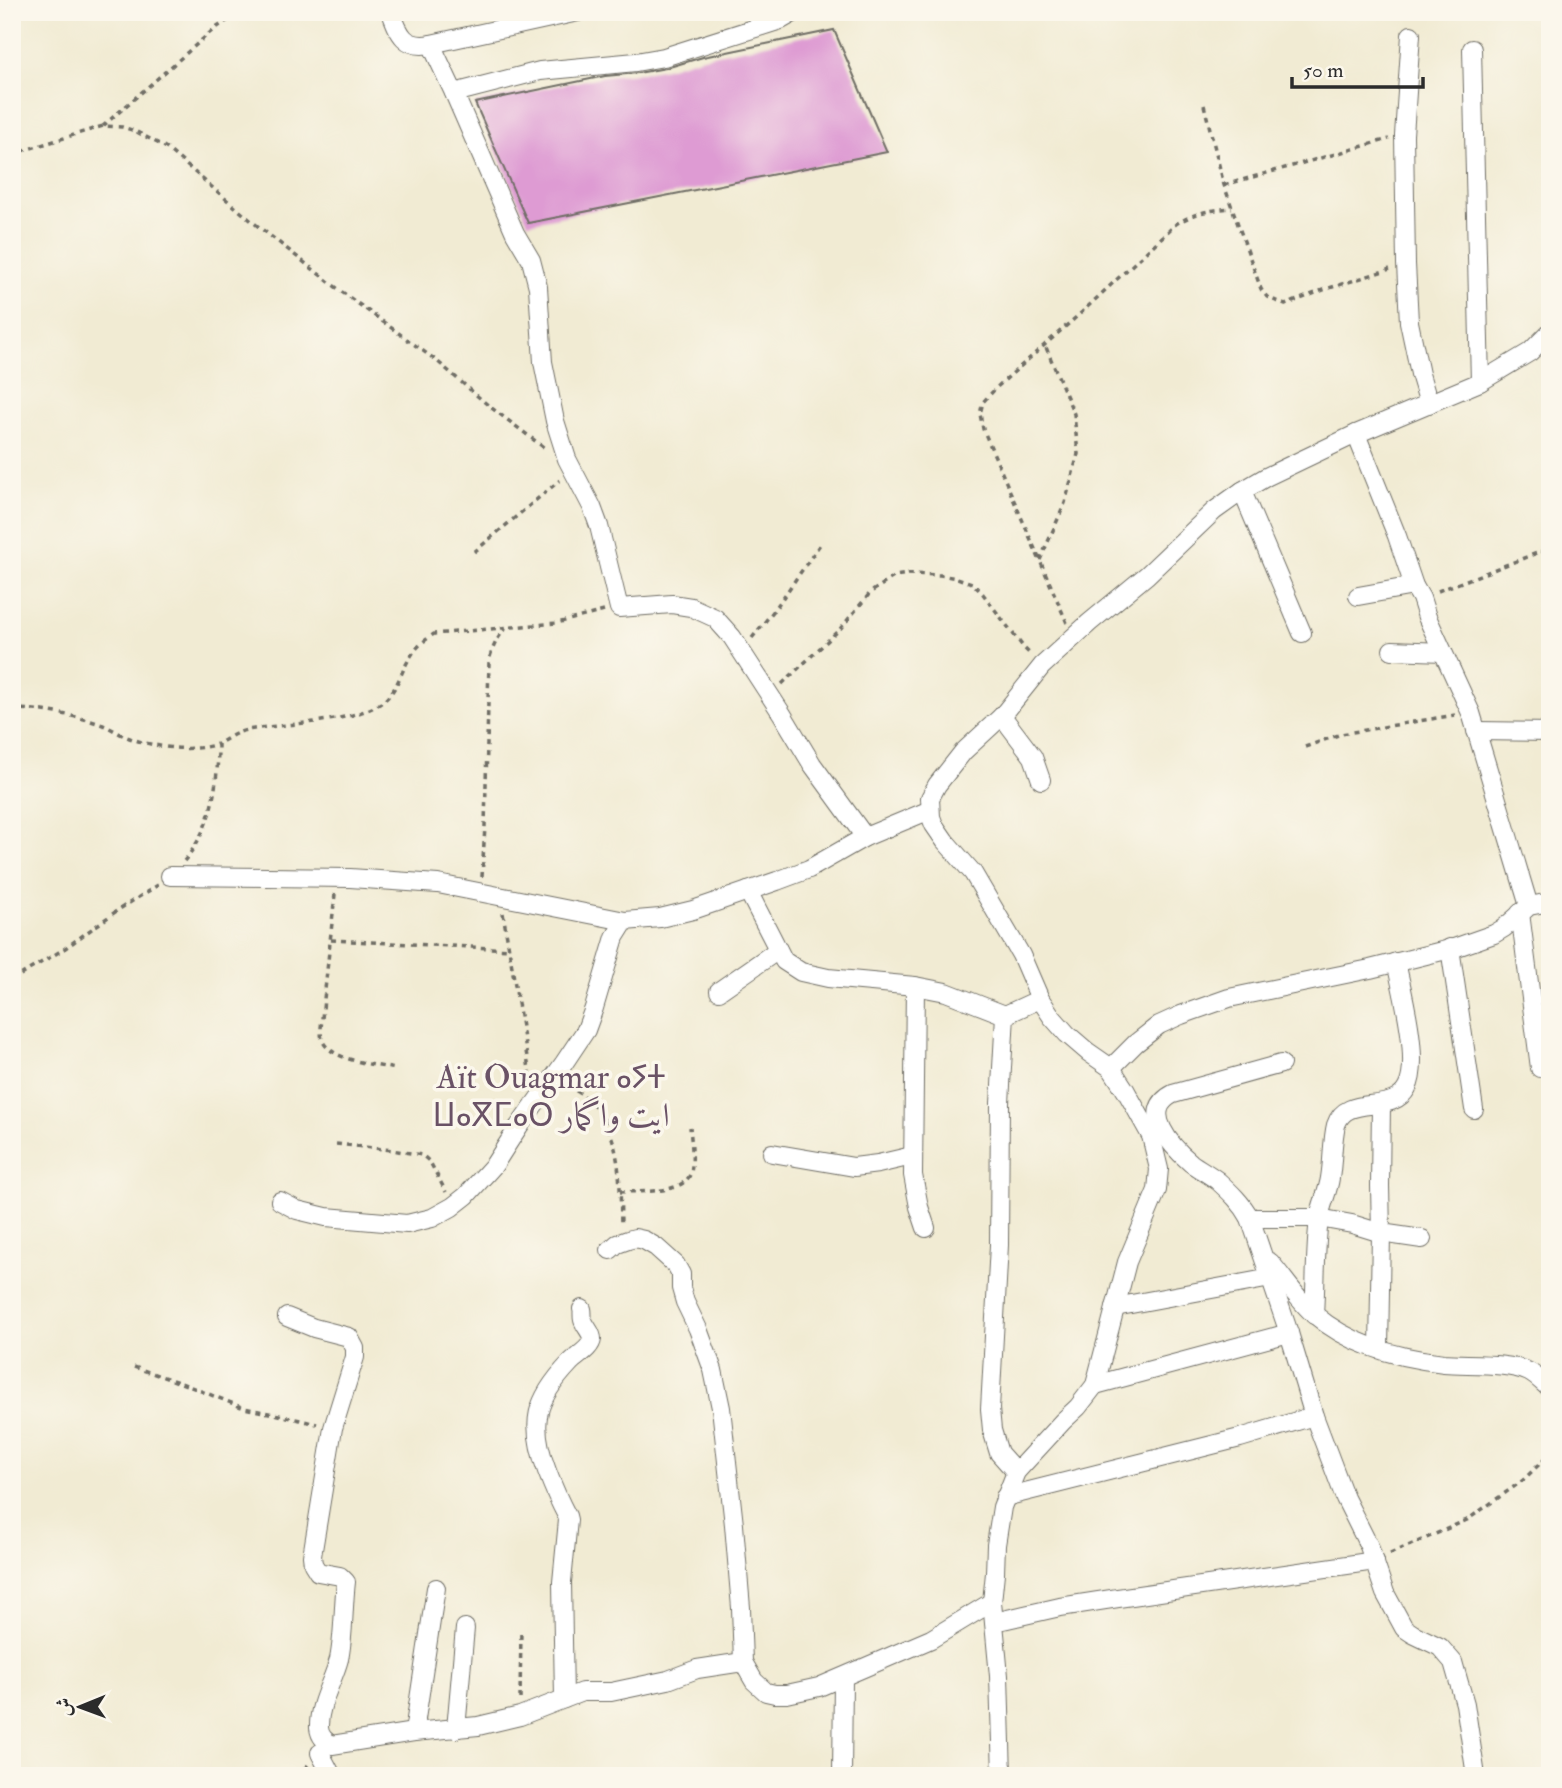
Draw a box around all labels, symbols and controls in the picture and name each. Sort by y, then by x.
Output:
scale bar [1292,46,1424,90]
text: 50 m [1303,57,1344,84]
district label: Aït Ouagmar ⴰⵢⵜ ⵡⴰⴳⵎⴰⵔ ايت واگمار [432,1057,670,1136]
north arrow [46,1672,116,1742]
text: ش [52,1698,76,1717]

